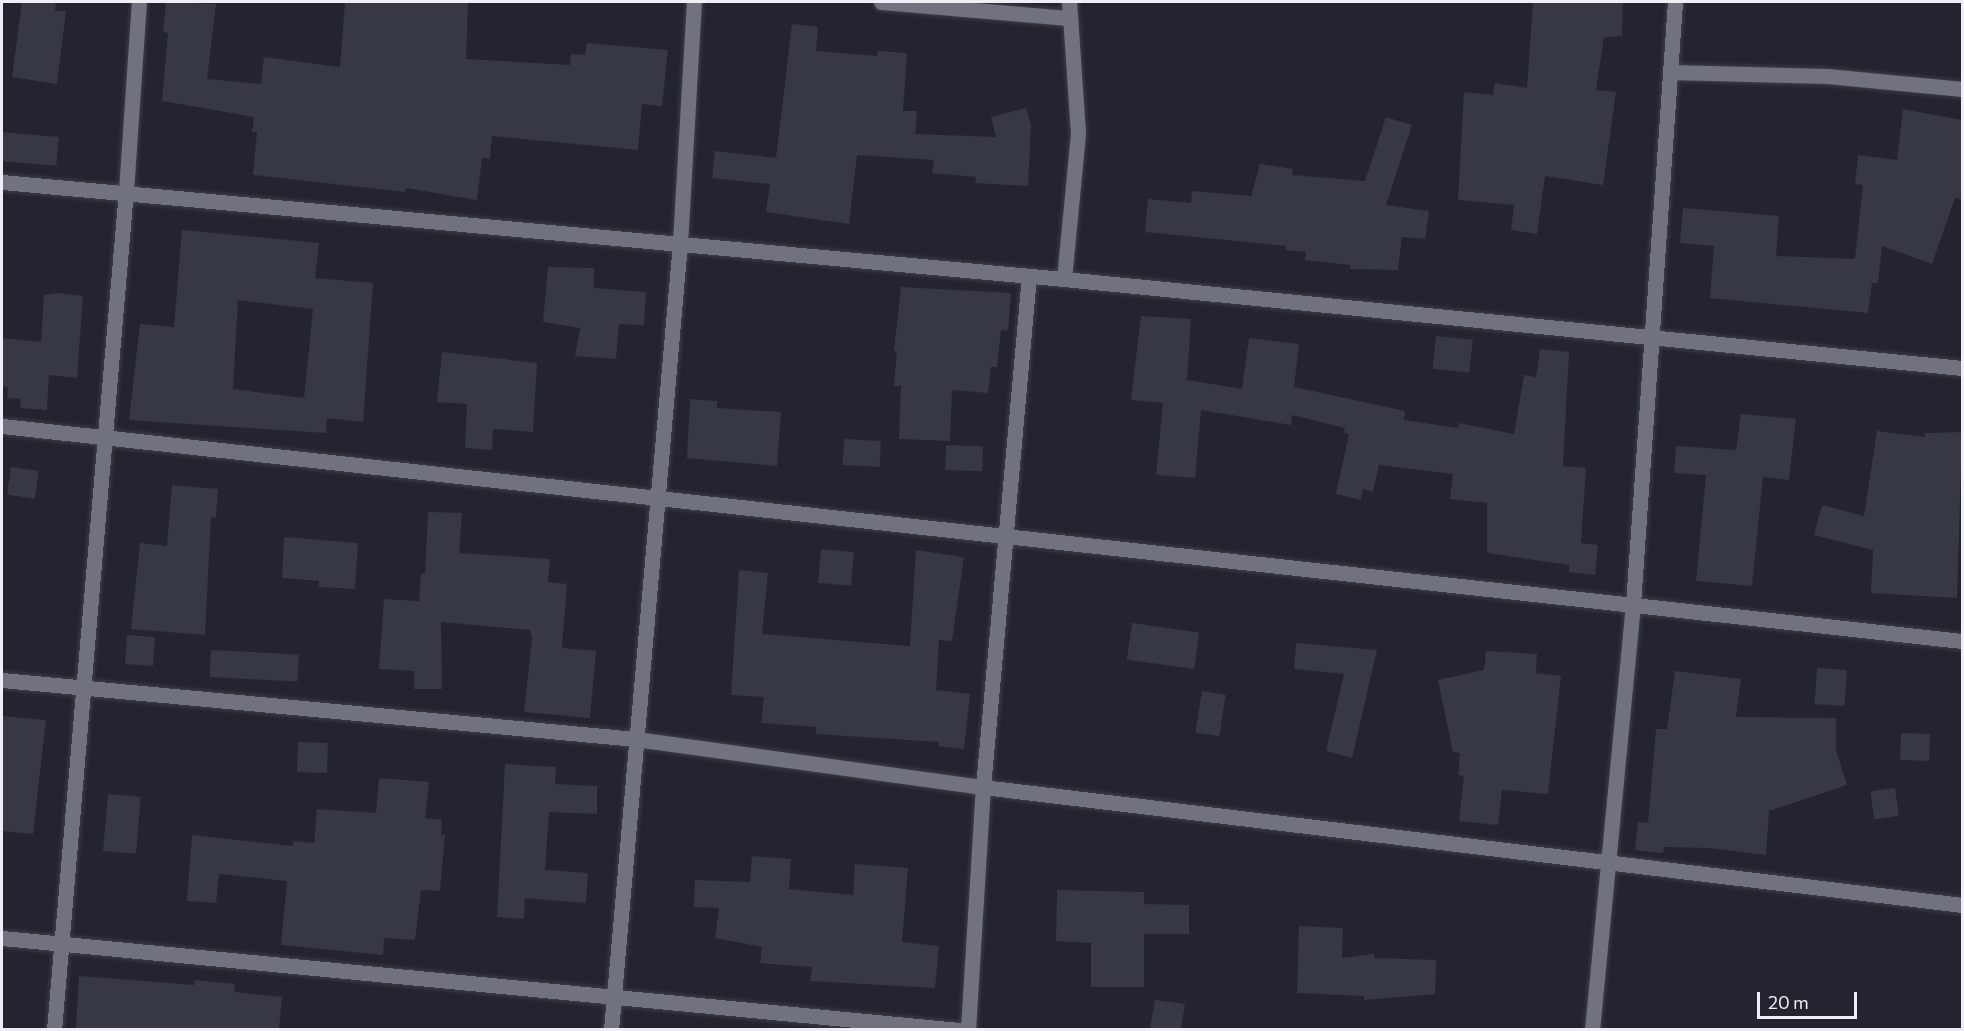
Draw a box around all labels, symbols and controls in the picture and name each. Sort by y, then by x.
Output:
scale bar [1760,980,1860,1018]
text: 20 m [1768,991,1809,1013]

